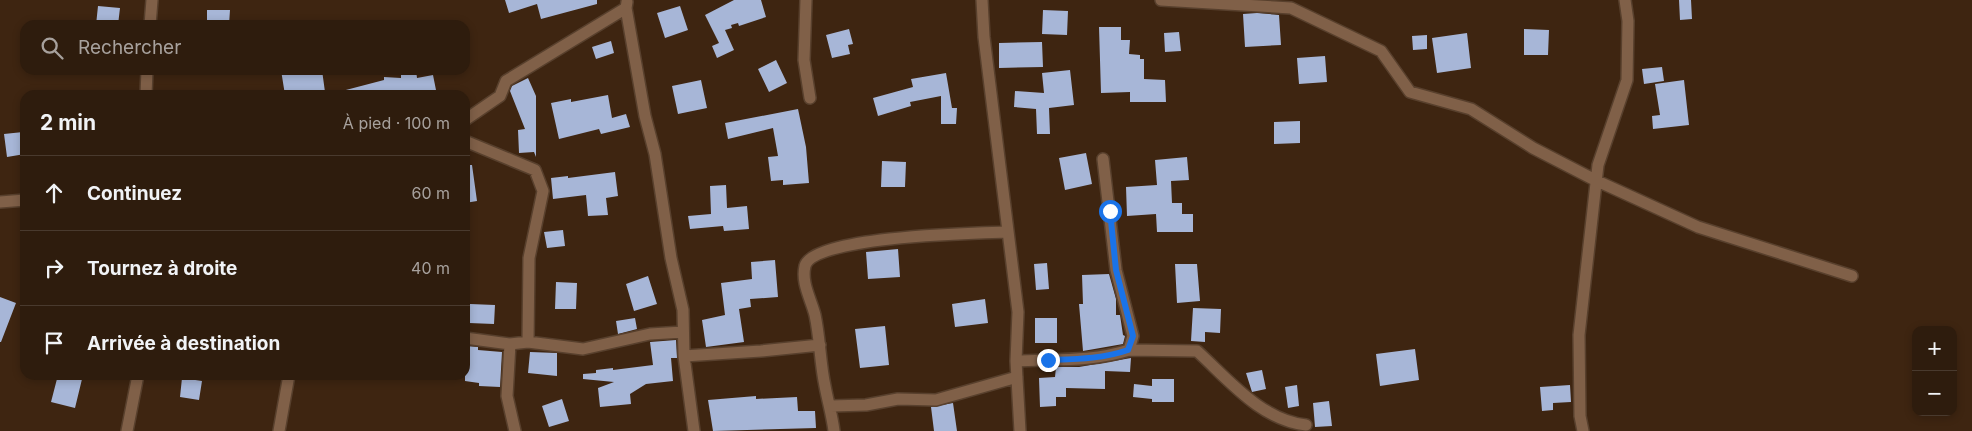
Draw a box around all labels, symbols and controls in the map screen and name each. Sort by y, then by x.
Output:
search box [20,20,470,75]
icon: search [38,34,66,62]
text: Rechercher [78,36,181,59]
text: 2 min [40,110,96,135]
text: À pied · 100 m [343,113,450,133]
icon: ahead [40,179,68,207]
text: Continuez [87,182,182,205]
text: 60 m [411,183,450,203]
route start [1099,200,1122,223]
icon: right [40,254,68,282]
text: Tournez à droite [87,257,237,280]
text: 40 m [411,258,450,278]
map controls [1912,326,1957,416]
button: + [1912,326,1957,371]
icon: arrive [40,329,68,357]
text: Arrivée à destination [87,332,280,355]
route end [1037,349,1060,372]
button: − [1912,371,1957,416]

